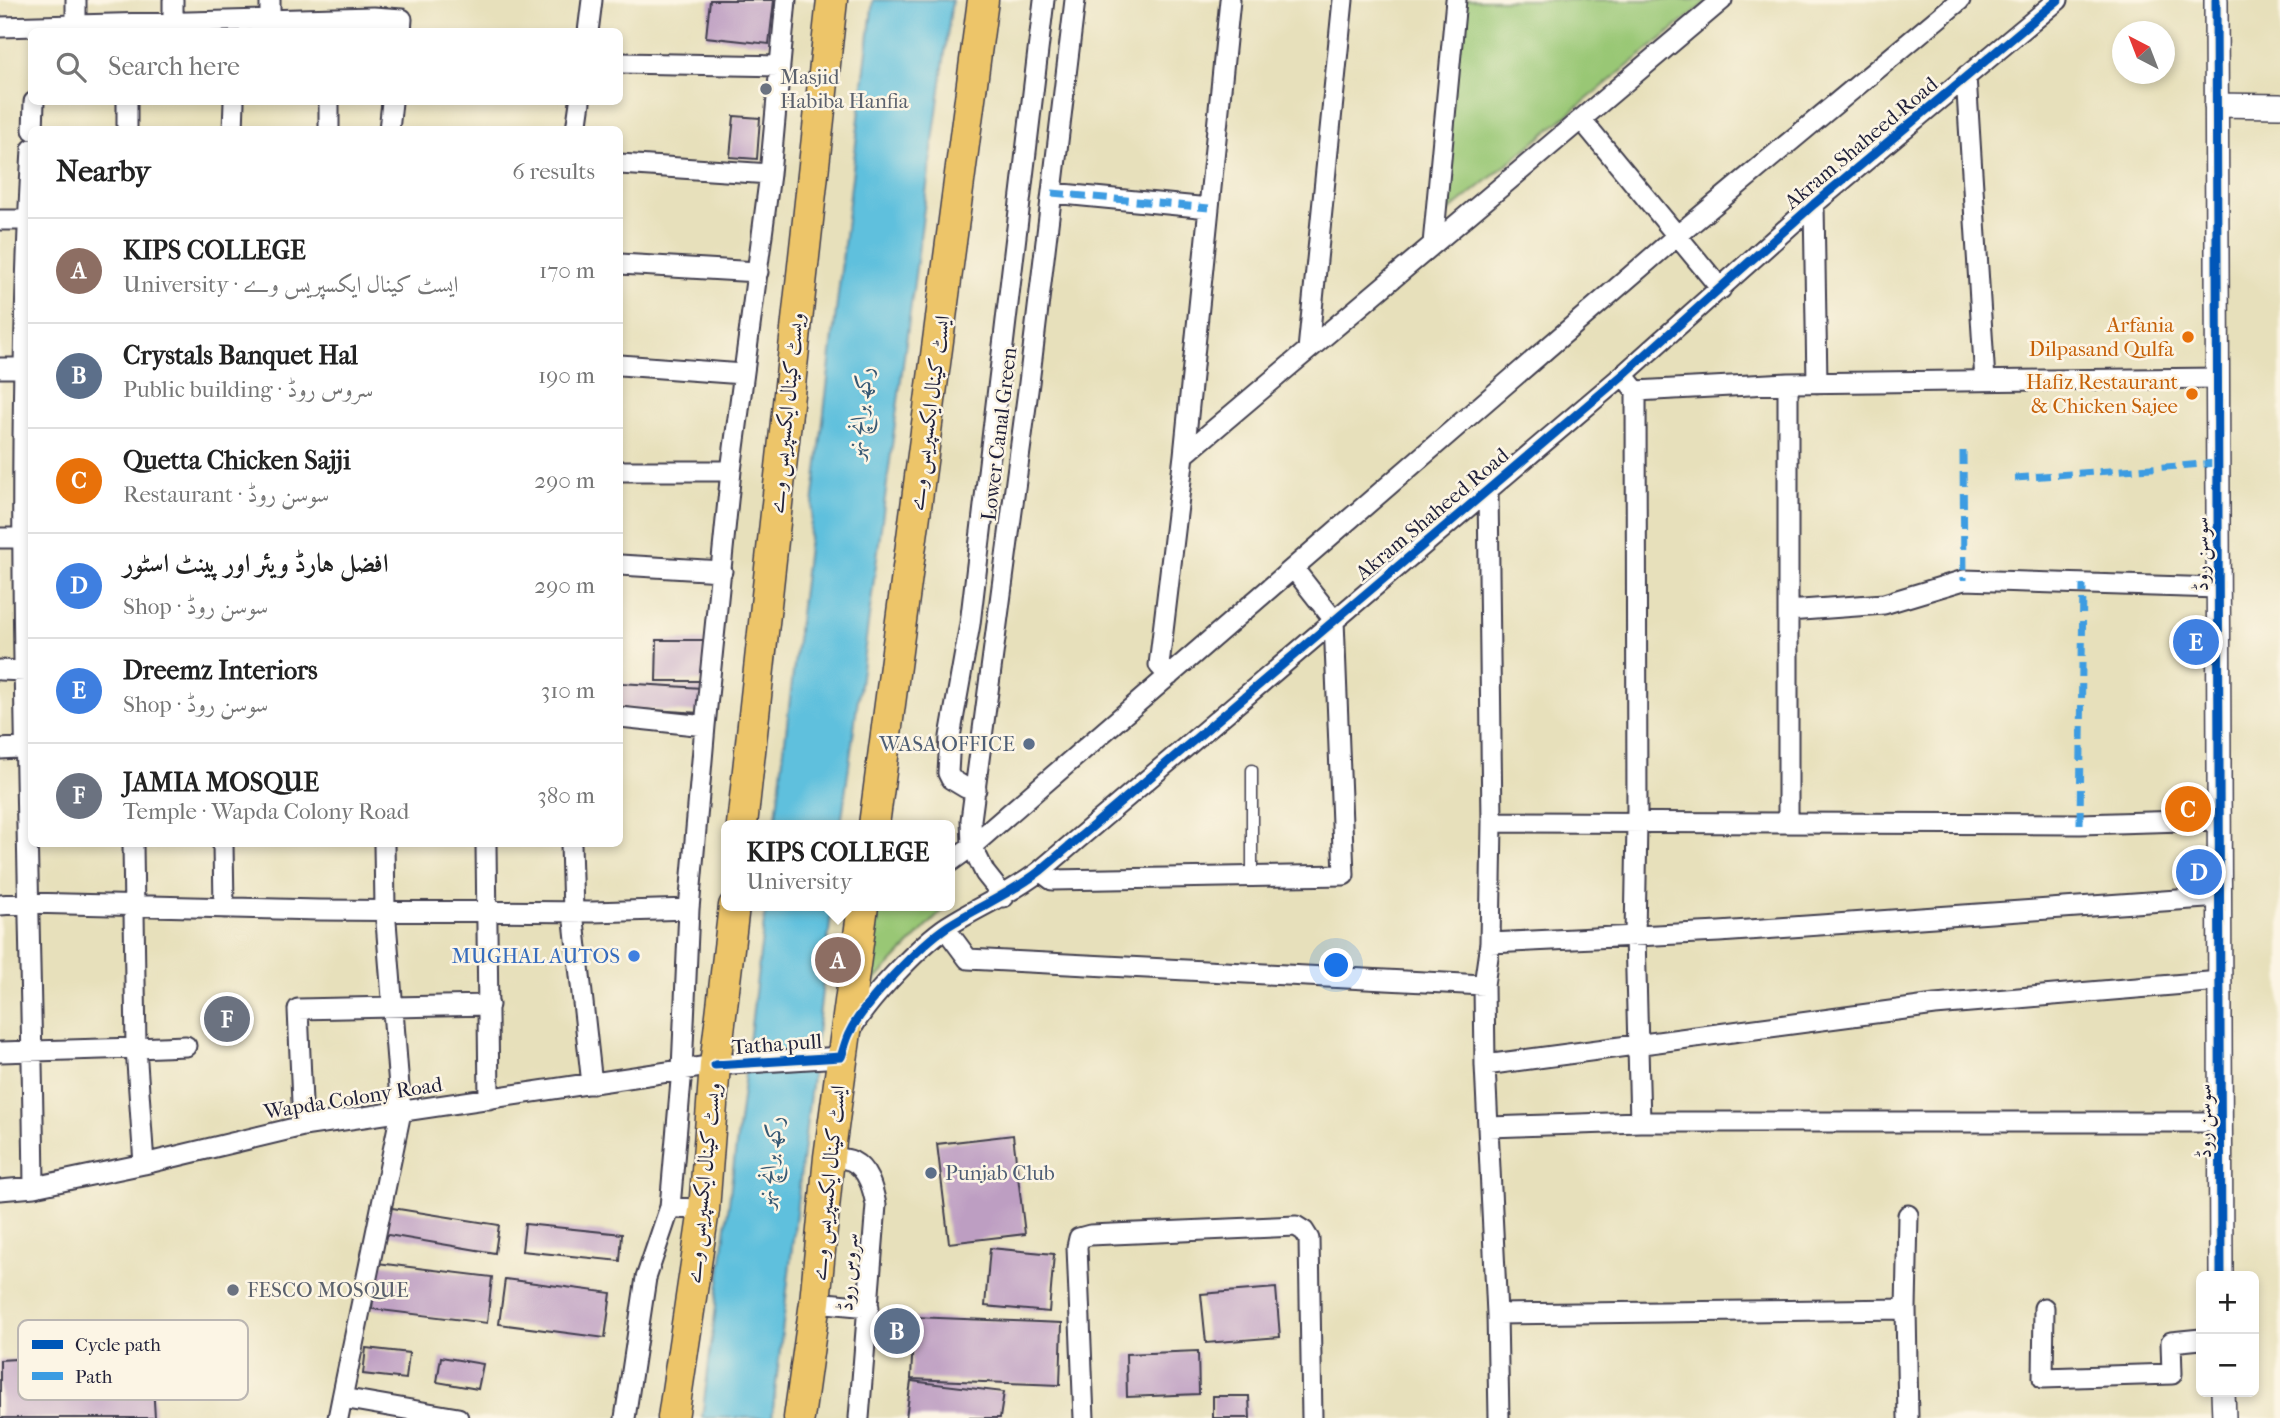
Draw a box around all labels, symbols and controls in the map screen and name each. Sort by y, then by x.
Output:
north arrow [2112,21,2175,84]
search box [28,28,623,105]
icon: search [52,48,90,86]
text: Search here [108,51,240,82]
place label: Masjid Habiba Hanfia [780,65,909,113]
street label: Akram Shaheed Road [1779,72,1943,215]
marker: Masjid Habiba Hanfia [758,81,774,97]
text: Nearby [56,154,151,189]
text: 6 results [512,158,595,185]
text: KIPS COLLEGE [123,235,306,266]
text: A [72,257,86,284]
text: 170 m [539,257,595,284]
text: University · ایسٹ کینال ایکسپریس وے [123,271,458,298]
street label: ویسٹ کینال ایکسپریس وے [763,311,810,515]
place label: Arfania Dilpasand Qulfa [2029,313,2174,361]
street label: ایسٹ کینال ایکسپریس وے [903,314,957,512]
marker: Arfania Dilpasand Qulfa [2180,329,2196,345]
text: Crystals Banquet Hal [123,340,358,371]
street label: Lower Canal Green [976,346,1022,522]
text: B [72,362,86,389]
text: 190 m [538,362,595,389]
water label: رکھ برانچ نہر [840,365,885,464]
place label: Hafiz Restaurant & Chicken Sajee [2026,370,2179,418]
text: Public building · سروس روڈ [123,376,373,403]
marker: Hafiz Restaurant & Chicken Sajee [2184,386,2200,402]
street label: Akram Shaheed Road [1350,443,1514,586]
text: Quetta Chicken Sajji [123,445,351,476]
text: C [71,467,87,494]
text: 290 m [534,467,595,494]
text: Restaurant · سوسن روڈ [123,481,329,508]
street label: سوسن روڈ [2189,517,2215,591]
text: افضل ہارڈ ویئر اور پینٹ اسٹور [123,548,389,579]
text: D [70,572,88,599]
text: 290 m [534,572,595,599]
text: Shop · سوسن روڈ [123,593,268,620]
pin: E [2173,616,2219,668]
text: Dreemz Interiors [123,655,318,686]
text: E [72,677,86,704]
text: 310 m [541,677,595,704]
text: Shop · سوسن روڈ [123,691,268,718]
place label: WASA OFFICE [878,732,1015,756]
marker: WASA OFFICE [1021,736,1037,752]
text: JAMIA MOSQUE [123,767,319,798]
text: F [73,782,85,809]
text: 380 m [537,782,595,809]
pin: C [2165,783,2211,835]
text: Temple · Wapda Colony Road [123,798,409,825]
popup [721,820,955,911]
text: KIPS COLLEGE [747,837,929,868]
pin: D [2176,846,2222,898]
text: University [747,868,852,895]
pin: A [815,934,861,986]
place label: MUGHAL AUTOS [452,944,620,968]
marker: MUGHAL AUTOS [626,948,642,964]
your location [1319,948,1353,982]
pin: F [204,993,250,1045]
street label: Tatha pull [731,1029,823,1059]
street label: Wapda Colony Road [261,1072,445,1124]
street label: ویسٹ کینال ایکسپریس وے [680,1081,727,1285]
street label: ایسٹ کینال ایکسپریس وے [806,1084,852,1282]
street label: سوسن روڈ [2192,1084,2218,1158]
water label: رکھ برانچ نہر [750,1114,795,1213]
place label: Punjab Club [945,1161,1055,1185]
marker: Punjab Club [923,1165,939,1181]
street label: سروس روڈ [833,1232,865,1312]
map controls [2196,1271,2259,1397]
button: + [2196,1271,2259,1334]
place label: FESCO MOSQUE [247,1278,409,1302]
marker: FESCO MOSQUE [225,1282,241,1298]
pin: B [874,1305,920,1357]
legend [18,1320,248,1400]
text: Cycle path [75,1334,161,1356]
button: − [2196,1334,2259,1397]
text: Path [75,1366,113,1388]

